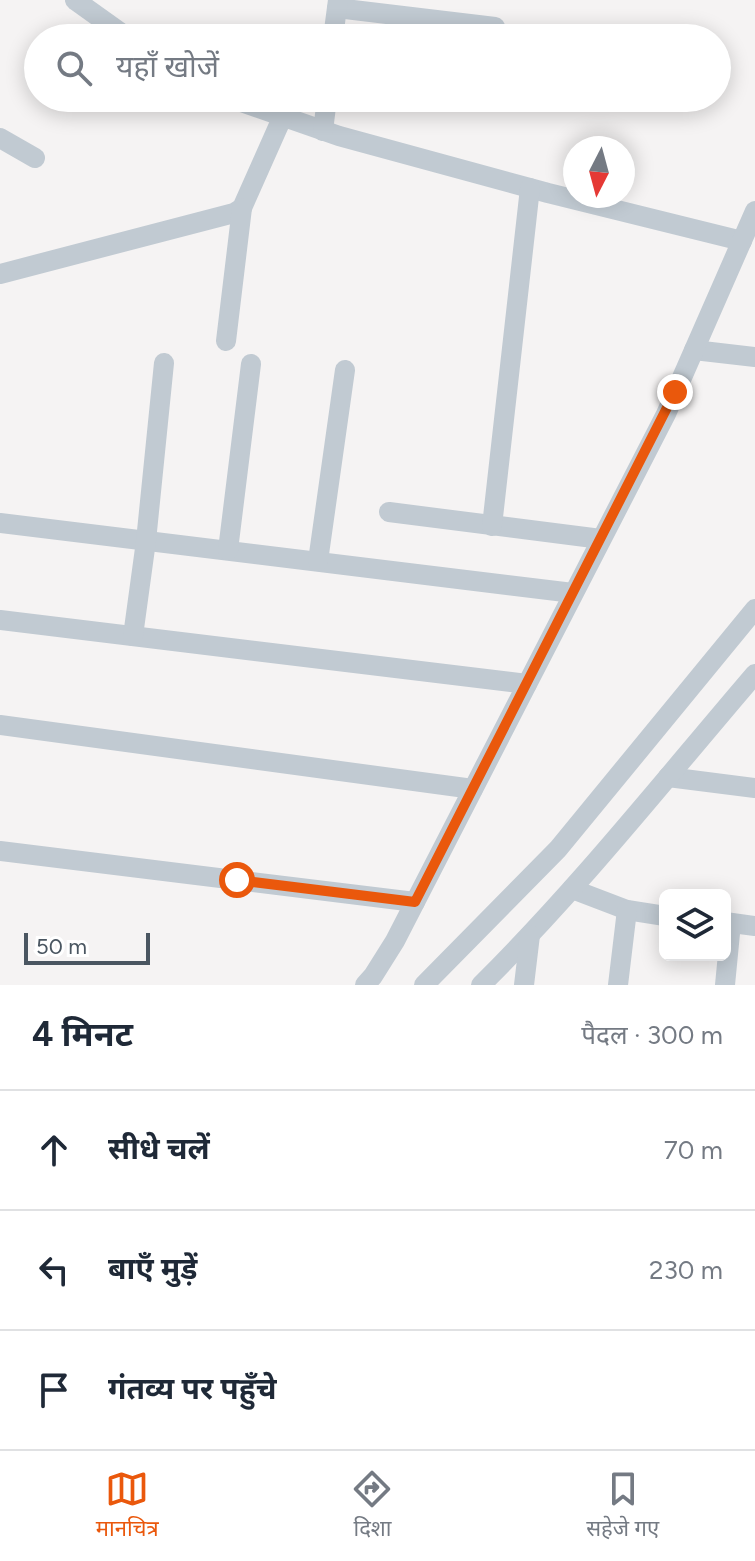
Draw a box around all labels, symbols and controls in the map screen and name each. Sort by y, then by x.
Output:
search box [24,24,731,112]
icon: search [52,46,96,90]
text: यहाँ खोजें [116,48,219,85]
north arrow [563,136,635,208]
route end [657,374,693,410]
route start [219,862,255,898]
map controls [659,889,731,961]
button: layers [659,889,731,961]
scale bar [24,929,150,965]
text: 50 m [36,933,87,960]
text: 4 मिनट [32,1014,133,1055]
text: पैदल · 300 m [581,1019,723,1051]
icon: ahead [32,1128,76,1172]
text: सीधे चलें [108,1130,210,1167]
text: 70 m [664,1134,723,1166]
icon: left [32,1248,76,1292]
text: बाएँ मुड़ें [108,1250,197,1287]
text: 230 m [649,1254,723,1286]
icon: arrive [32,1368,76,1412]
text: गंतव्य पर पहुँचे [108,1370,277,1407]
tab: मानचित्र [96,1467,159,1545]
tab: दिशा [350,1467,394,1545]
tab: सहेजे गए [586,1467,659,1545]

